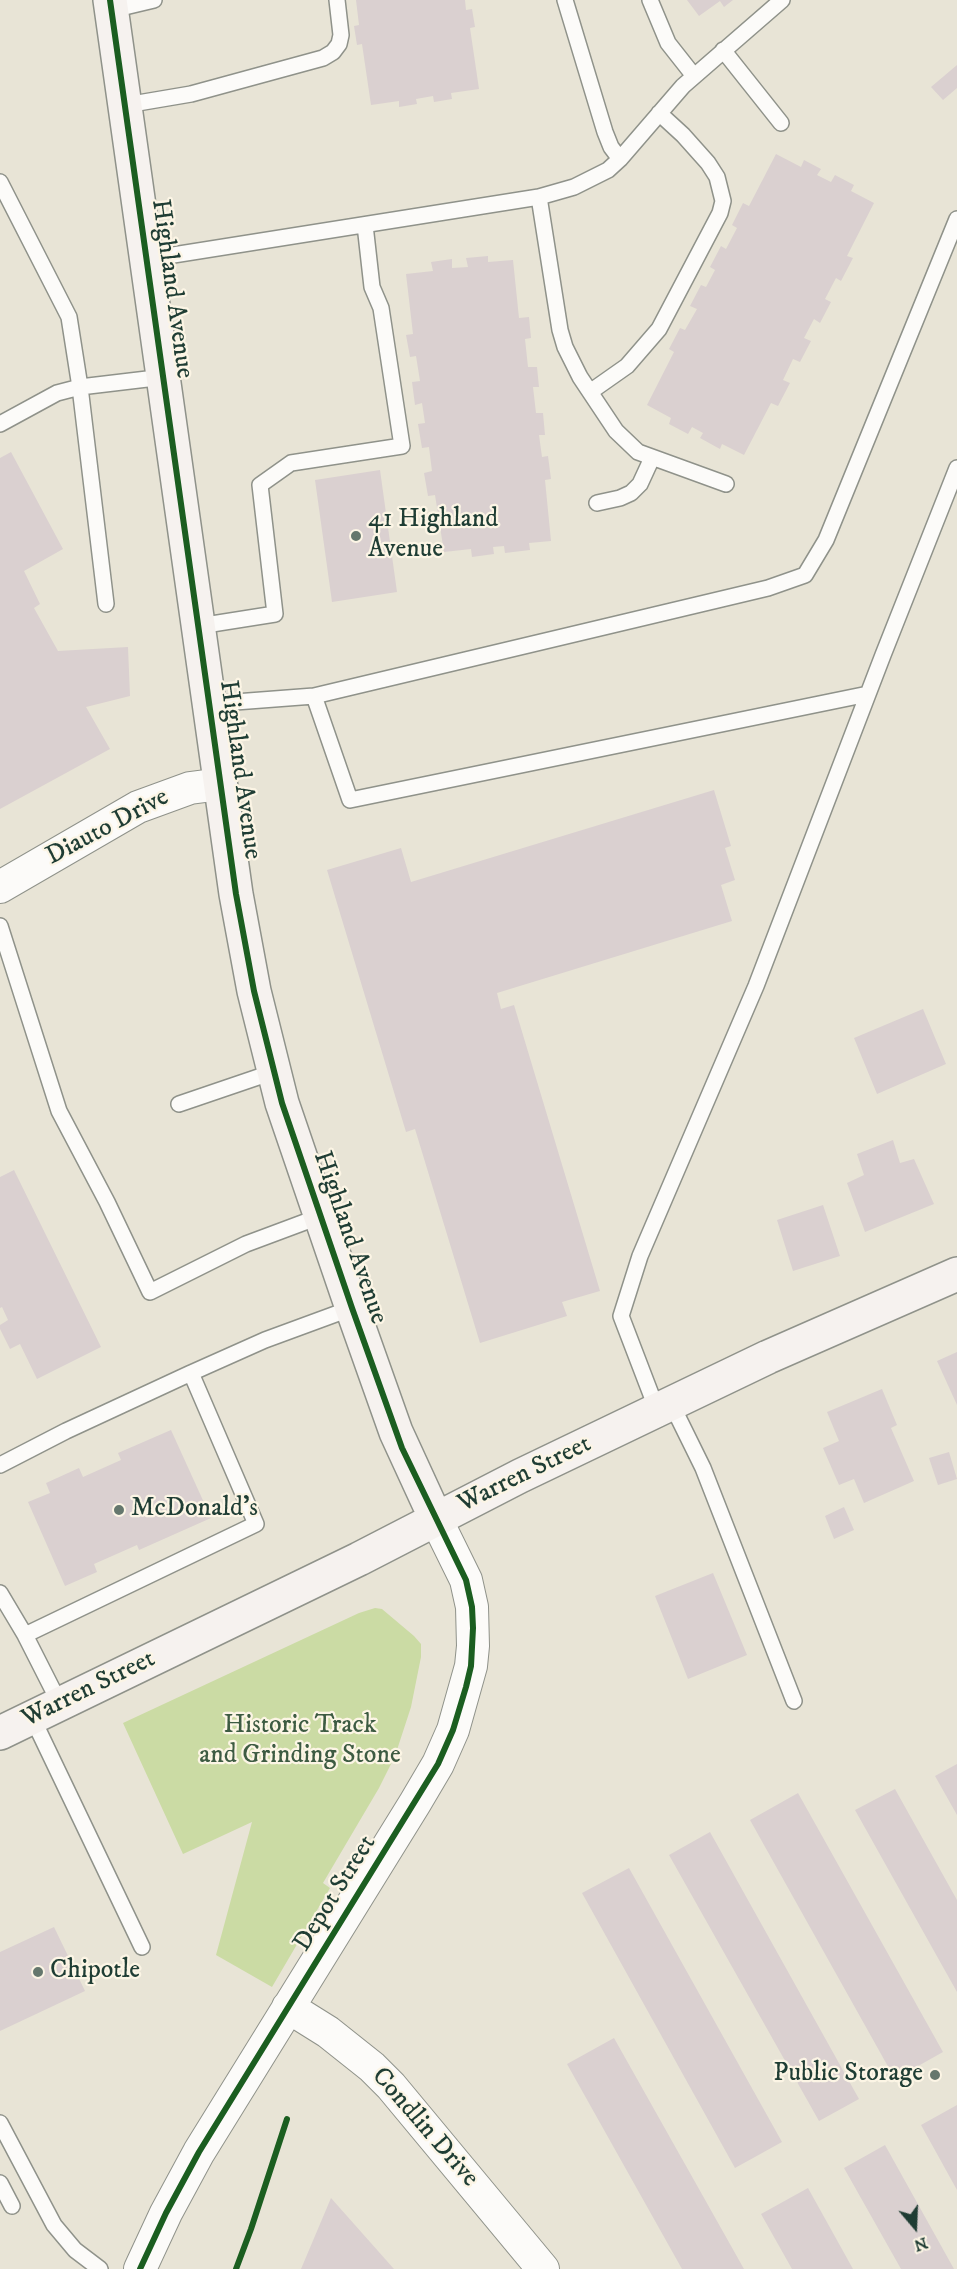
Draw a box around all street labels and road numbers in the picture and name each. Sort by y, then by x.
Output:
street label: Highland Avenue [143,197,199,381]
street label: Highland Avenue [211,678,267,862]
street label: Diauto Drive [41,783,175,873]
street label: Highland Avenue [305,1147,393,1329]
street label: Warren Street [453,1429,597,1521]
street label: Warren Street [17,1644,161,1736]
street label: Depot Street [288,1830,384,1958]
street label: Condlin Drive [364,2062,484,2194]

